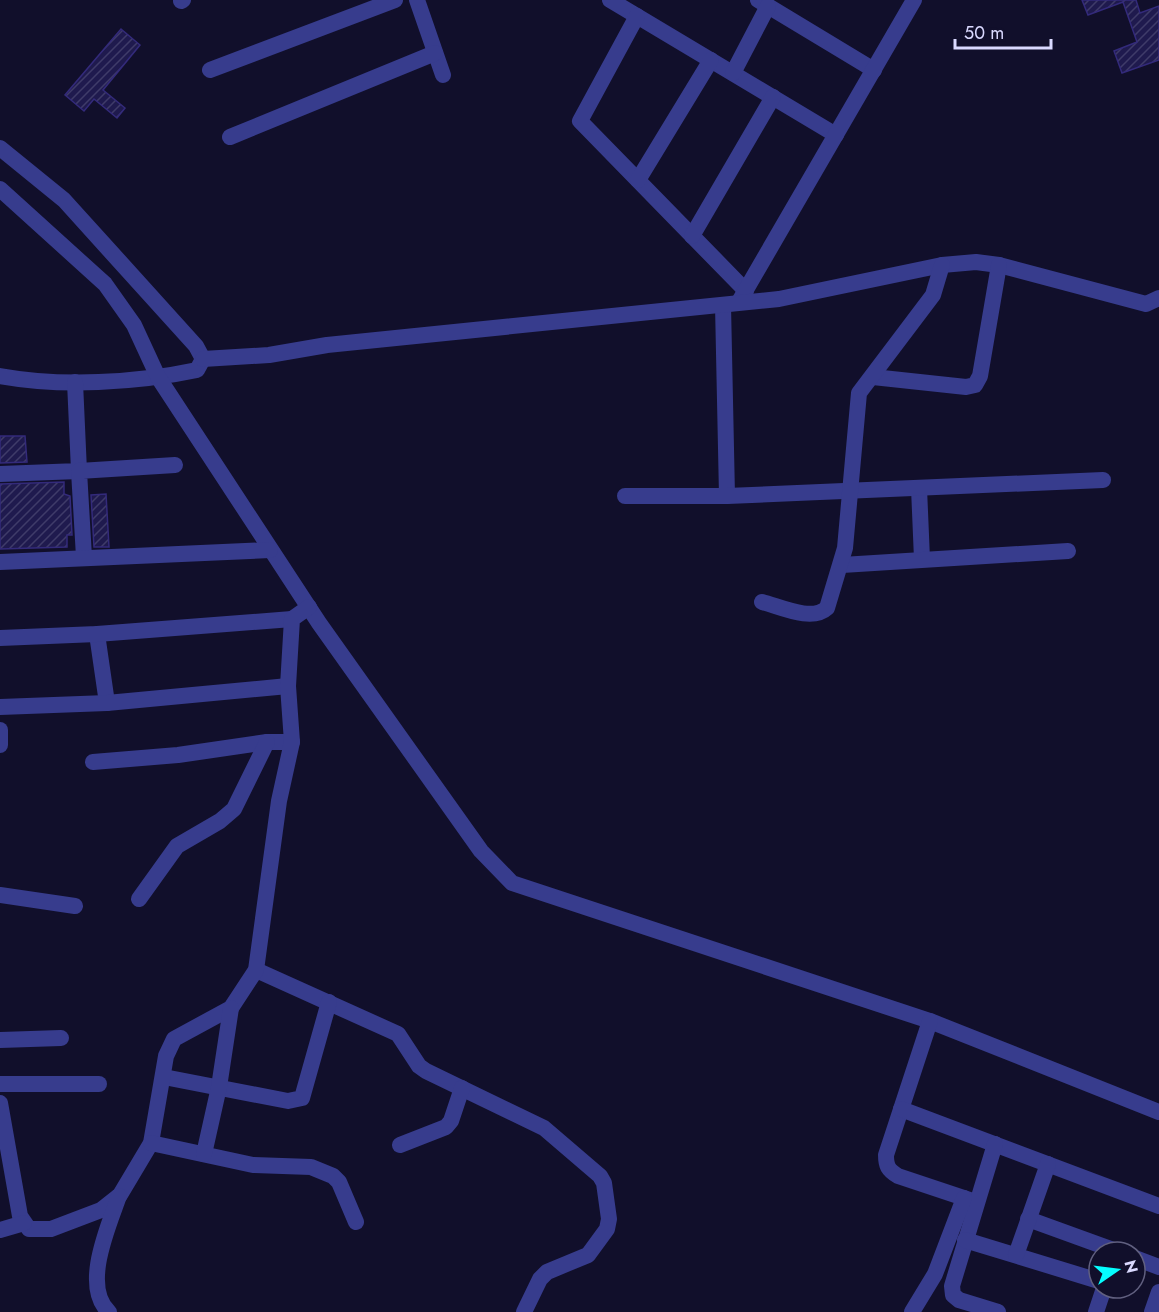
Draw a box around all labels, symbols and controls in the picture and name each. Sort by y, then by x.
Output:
scale bar [955,12,1051,50]
text: 50 m [964,20,1004,46]
north arrow [1087,1240,1147,1300]
text: N [1118,1258,1144,1275]

